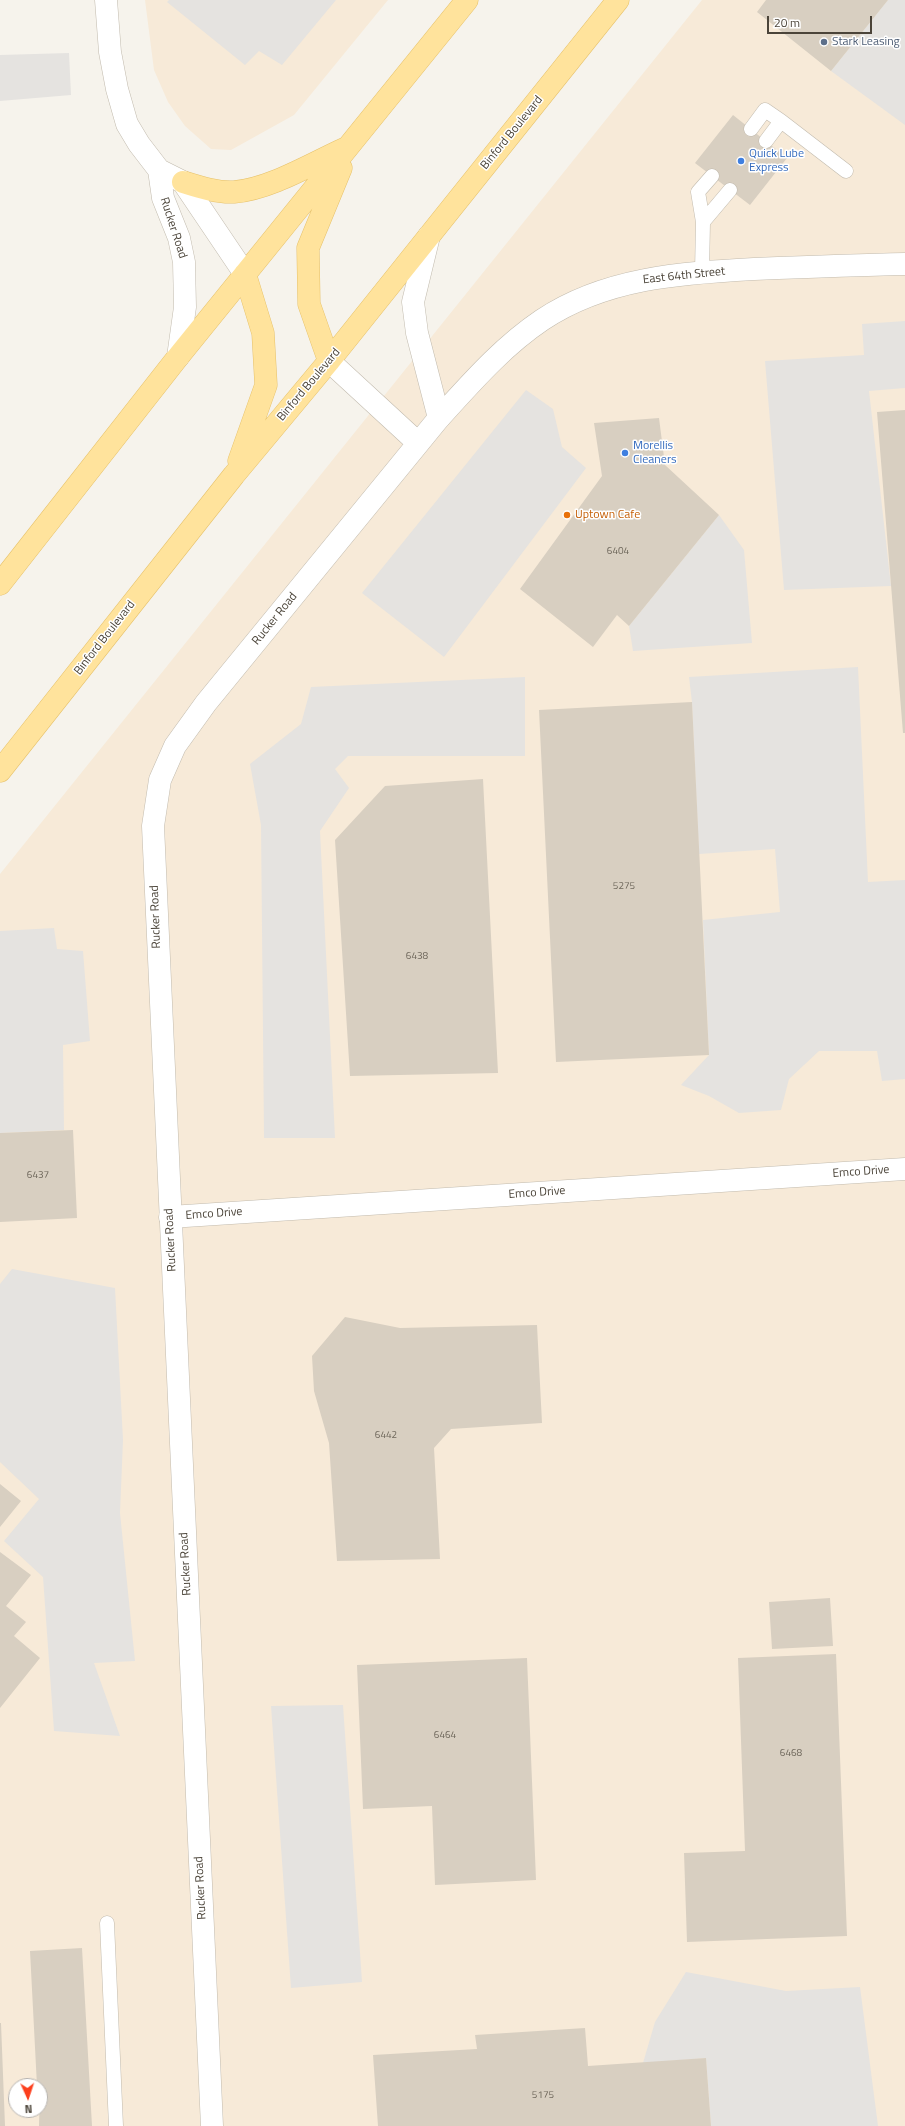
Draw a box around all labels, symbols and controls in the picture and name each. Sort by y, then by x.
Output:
scale bar [769,8,874,34]
text: 20 m [774,13,800,32]
place label: Stark Leasing [832,35,900,49]
marker: Stark Leasing [819,37,829,47]
street label: Binford Boulevard [478,93,546,173]
place label: Quick Lube Express [749,147,804,175]
marker: Quick Lube Express [736,156,746,166]
street label: Rucker Road [156,196,190,260]
street label: East 64th Street [642,265,726,287]
street label: Binford Boulevard [274,346,344,424]
place label: Morellis Cleaners [633,439,677,467]
marker: Morellis Cleaners [620,448,630,458]
place label: Uptown Cafe [575,508,640,522]
marker: Uptown Cafe [562,510,572,520]
house number: 6404 [607,546,629,558]
street label: Rucker Road [249,590,301,648]
street label: Binford Boulevard [71,598,139,678]
house number: 5275 [613,881,635,893]
street label: Rucker Road [148,885,164,949]
house number: 6438 [406,951,428,963]
street label: Emco Drive [832,1163,890,1181]
house number: 6437 [27,1170,49,1182]
street label: Emco Drive [508,1184,566,1202]
street label: Emco Drive [185,1205,243,1223]
street label: Rucker Road [162,1208,180,1272]
house number: 6442 [375,1430,397,1442]
street label: Rucker Road [177,1532,195,1596]
house number: 6464 [434,1730,456,1742]
house number: 6468 [780,1748,802,1760]
street label: Rucker Road [192,1856,210,1920]
north arrow [8,2078,48,2118]
house number: 5175 [532,2090,554,2102]
text: N [24,2101,33,2117]

